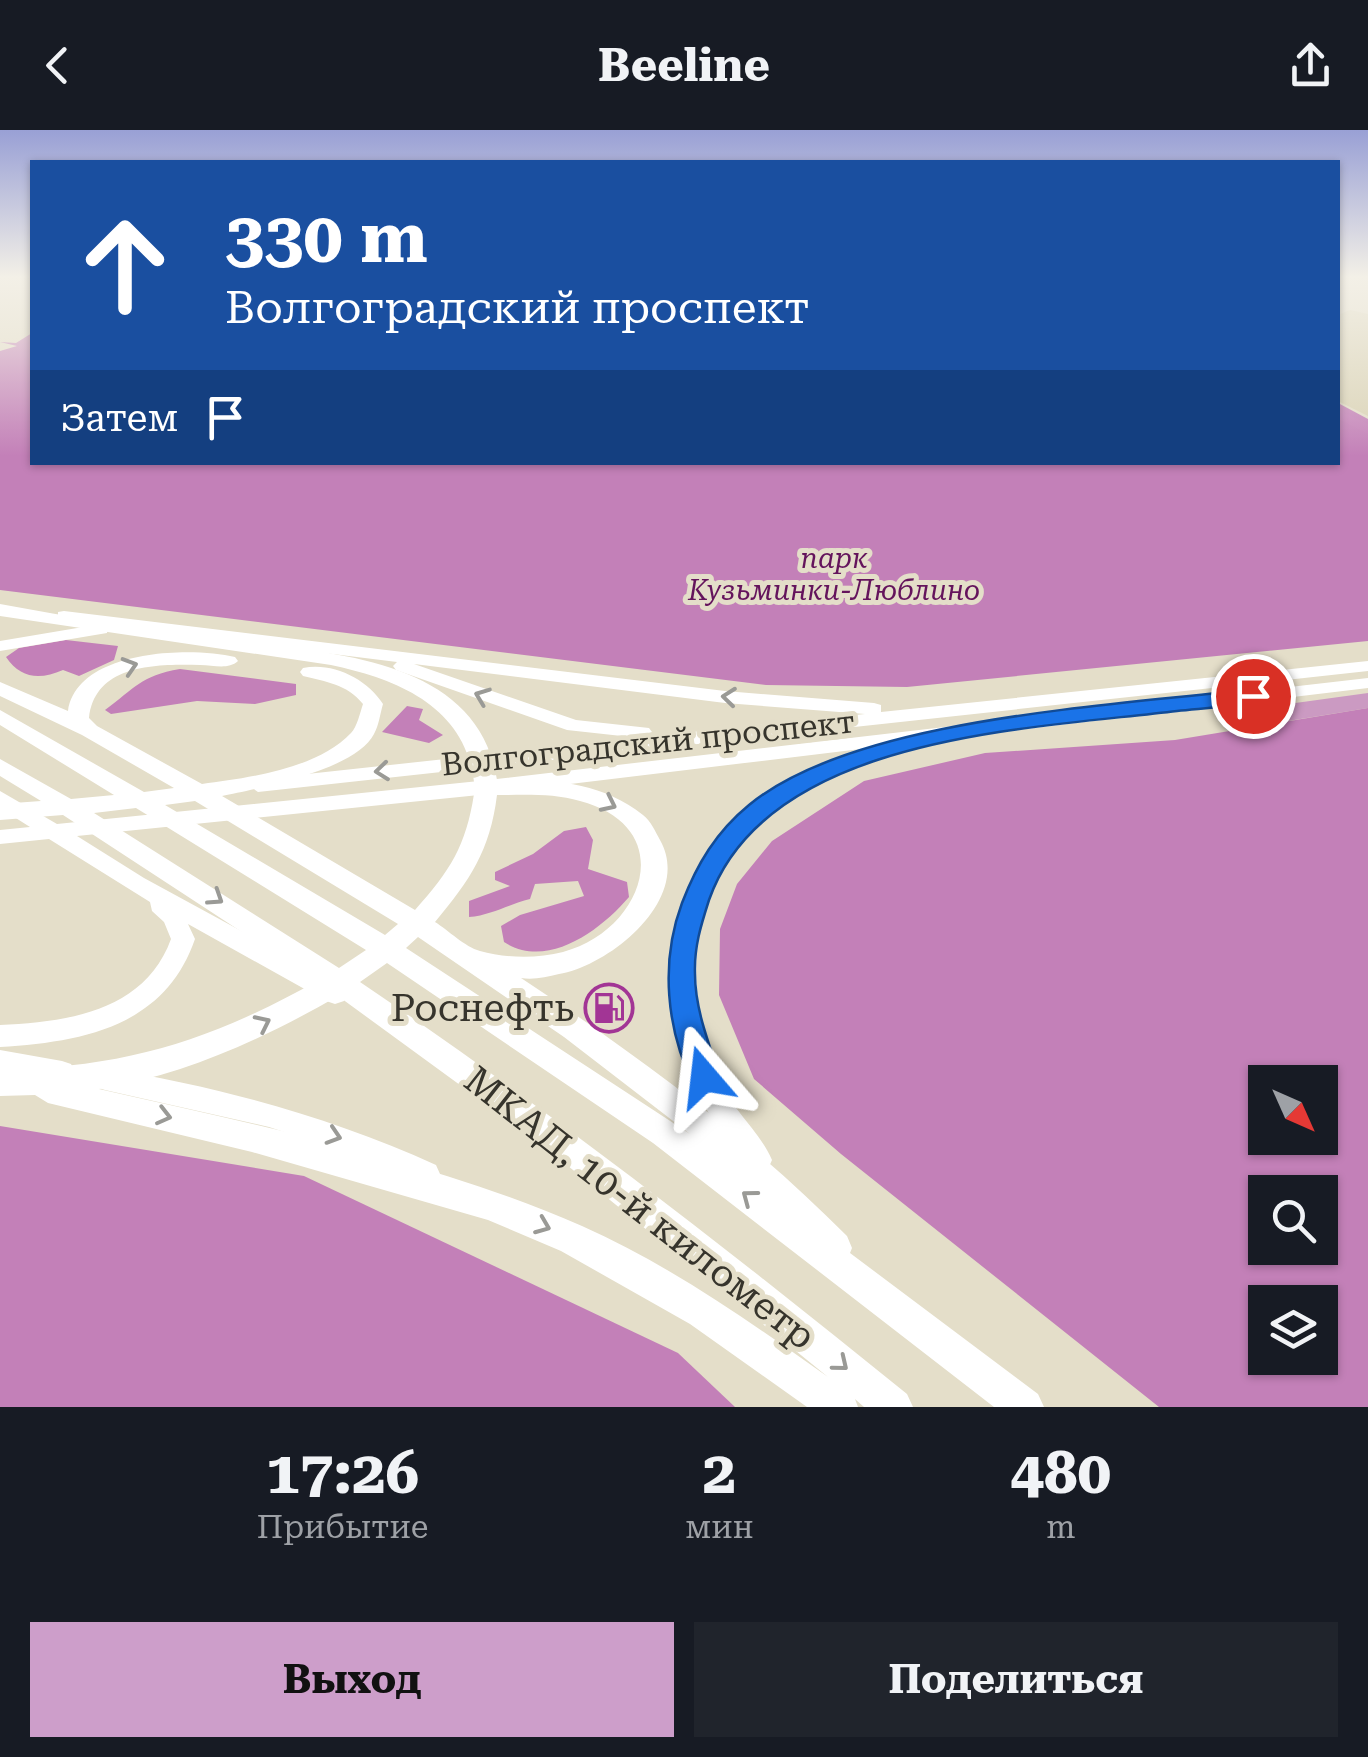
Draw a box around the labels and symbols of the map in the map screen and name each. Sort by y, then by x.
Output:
park label: парк Кузьминки-Люблино [687,542,980,607]
pin [1211,654,1296,739]
one-way arrow [120,657,137,678]
one-way arrow [474,687,491,708]
one-way arrow [721,687,737,709]
street label: Волгоградский проспект [439,702,857,784]
one-way arrow [374,760,390,781]
one-way arrow [598,792,616,812]
one-way arrow [205,885,223,904]
fuel station icon: Роснефть [583,982,635,1034]
place label: Роснефть [391,986,574,1030]
one-way arrow [252,1016,270,1035]
position arrow [652,1025,756,1129]
street label: МКАД, 10-й километр [456,1057,824,1359]
north arrow [1248,1065,1338,1155]
one-way arrow [155,1104,172,1125]
one-way arrow [324,1125,341,1145]
one-way arrow [742,1191,760,1208]
one-way arrow [533,1215,550,1235]
one-way arrow [829,1352,847,1370]

